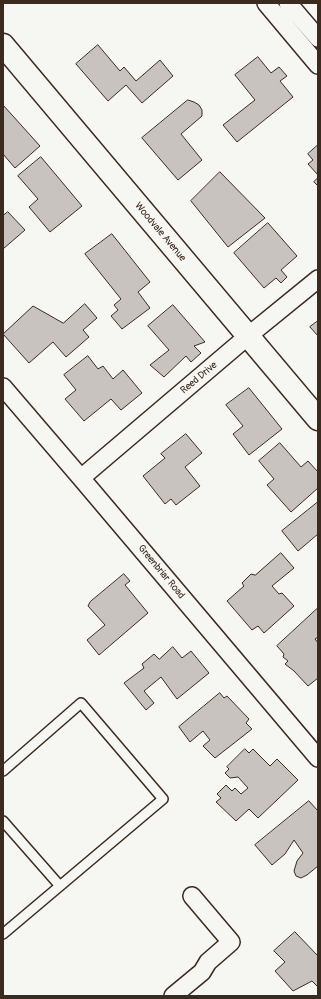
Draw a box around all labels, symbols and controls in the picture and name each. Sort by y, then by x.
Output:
street label: Woodvale Avenue [132,200,188,264]
street label: Reed Drive [178,359,220,397]
street label: Greenbriar Road [135,543,187,601]

